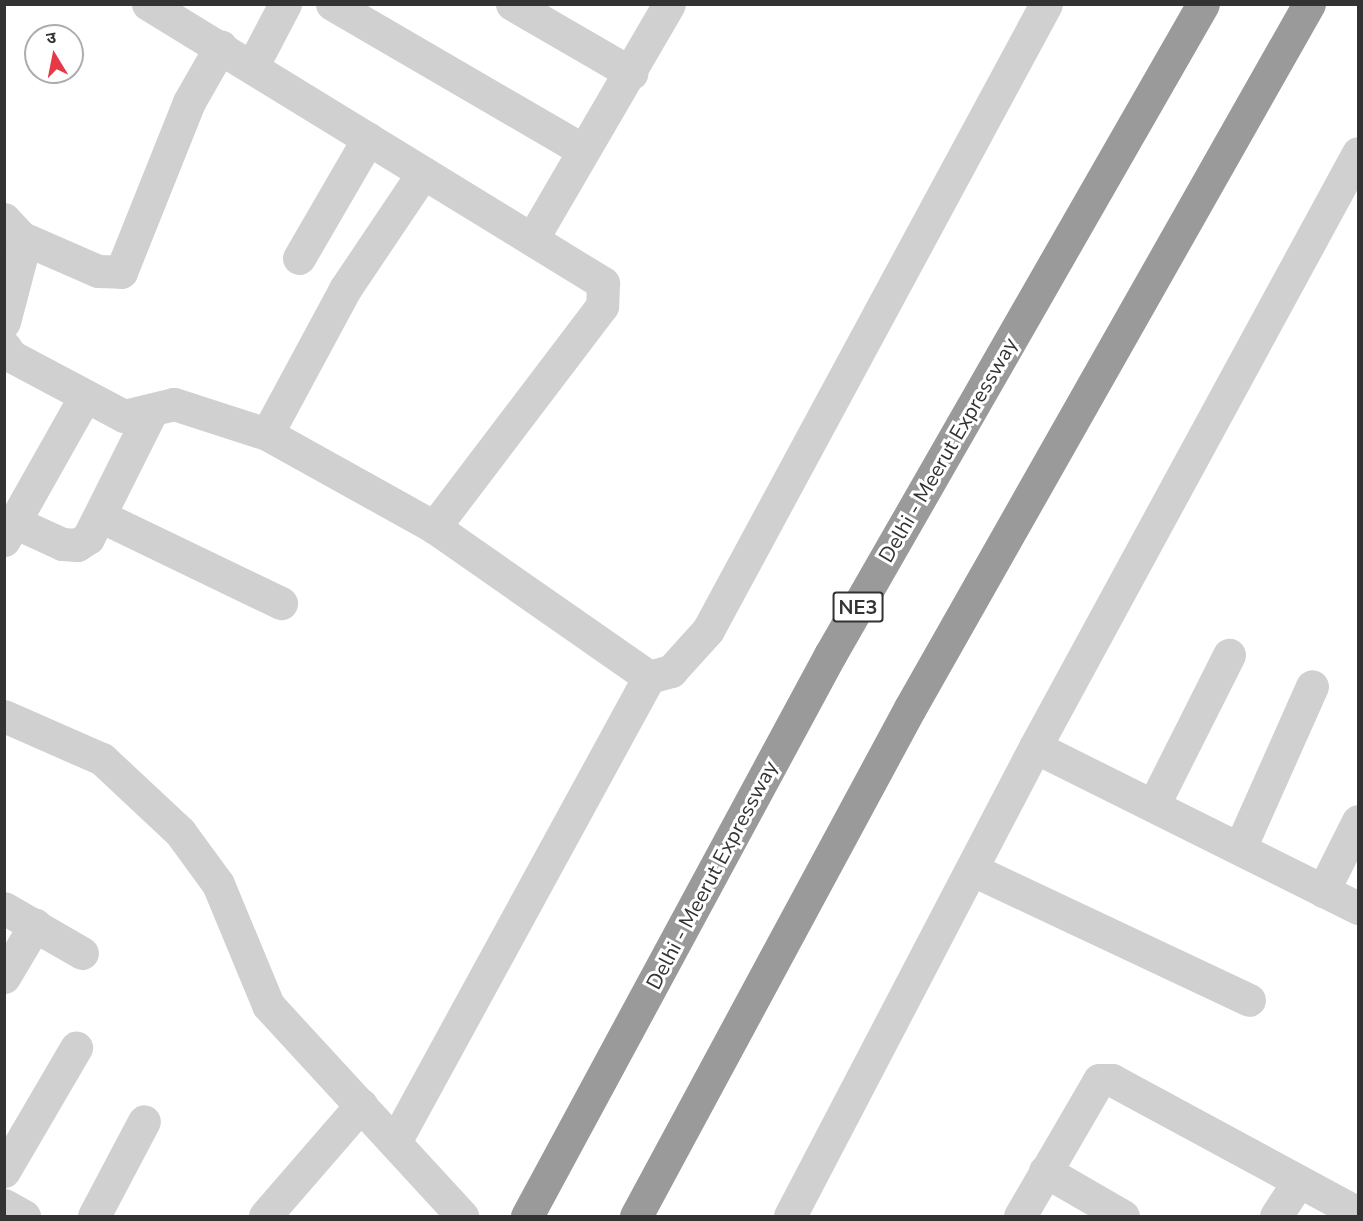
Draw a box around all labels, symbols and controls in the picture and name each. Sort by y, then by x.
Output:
north arrow [24,24,84,84]
text: उ [45,27,58,50]
street label: Delhi - Meerut Expressway [873,333,1023,567]
road number: NE3 [832,590,884,624]
street label: Delhi - Meerut Expressway [641,756,783,994]

